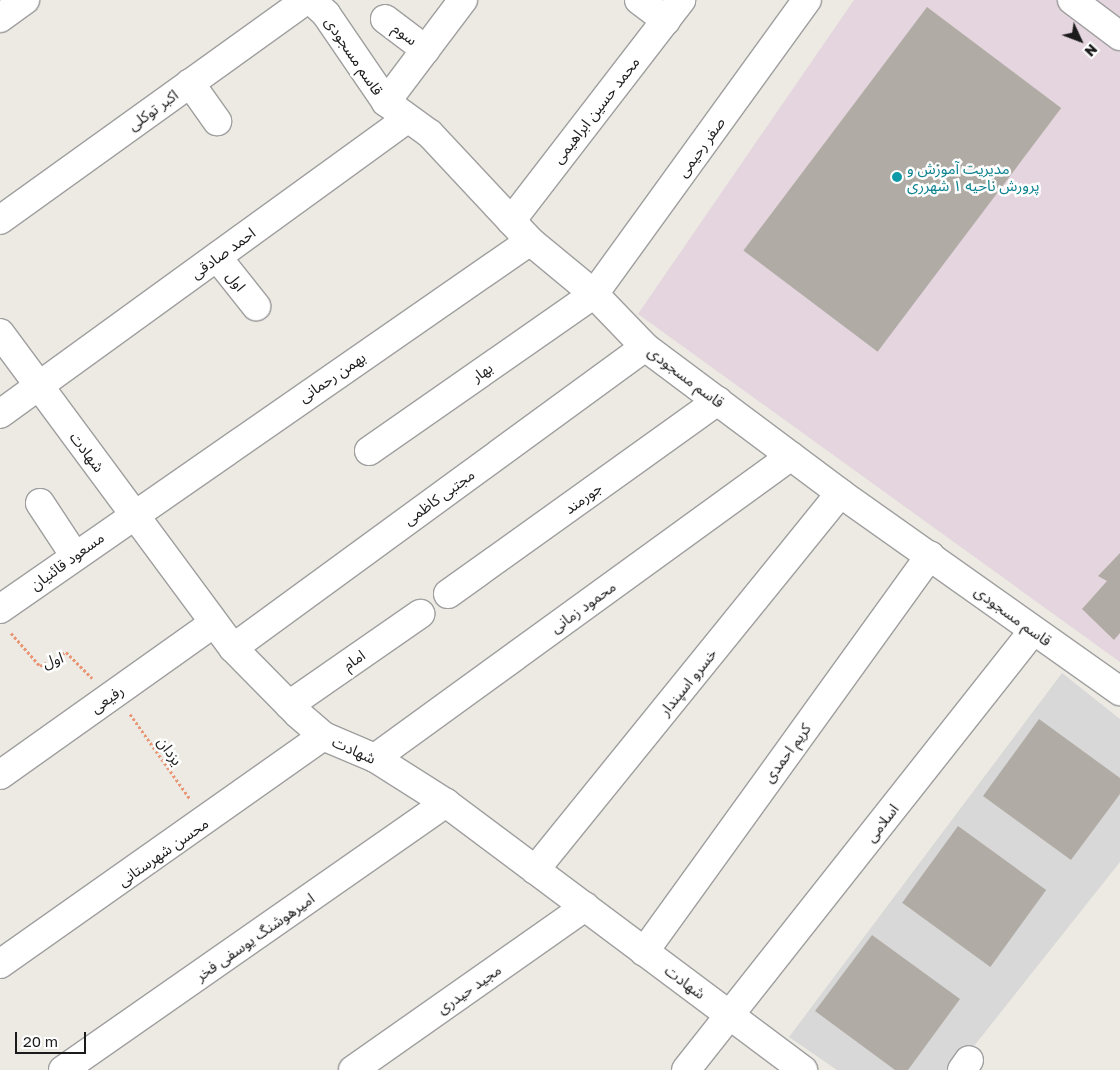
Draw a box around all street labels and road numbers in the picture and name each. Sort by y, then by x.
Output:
street label: قاسم مسجودی [321,13,387,99]
street label: سوم [389,19,421,49]
street label: محمد حسین ابراهیمی [549,53,643,167]
street label: اکبر توکلی [124,86,182,134]
street label: صفر رحیمی [673,114,729,180]
street label: احمد صادقی [187,223,259,283]
street label: اول [223,267,249,295]
street label: قاسم مسجودی [644,342,728,412]
street label: بهمن رحمانی [295,348,369,406]
street label: بهار [468,358,496,386]
street label: شهادت [66,428,108,476]
street label: مجتبی کاظمی [400,465,478,529]
street label: جورمند [561,478,605,518]
street label: مسعود قائنیان [27,528,107,594]
street label: محمود زمانی [547,577,619,637]
street label: قاسم مسجودی [971,582,1055,650]
street label: خسرو اسپندار [655,645,721,719]
street label: امام [339,646,369,674]
street label: اول [40,648,66,672]
street label: رفیعی [87,681,127,717]
street label: کریم احمدی [760,720,814,786]
street label: شهادت [329,732,379,768]
street label: یزدان [154,733,186,769]
street label: اسلامی [862,800,902,846]
street label: محسن شهرستانی [114,814,212,890]
street label: امیرهوشنگ یوسفی فخر [192,889,318,985]
street label: مجید حیدری [434,960,504,1018]
street label: شهادت [661,961,709,1003]

